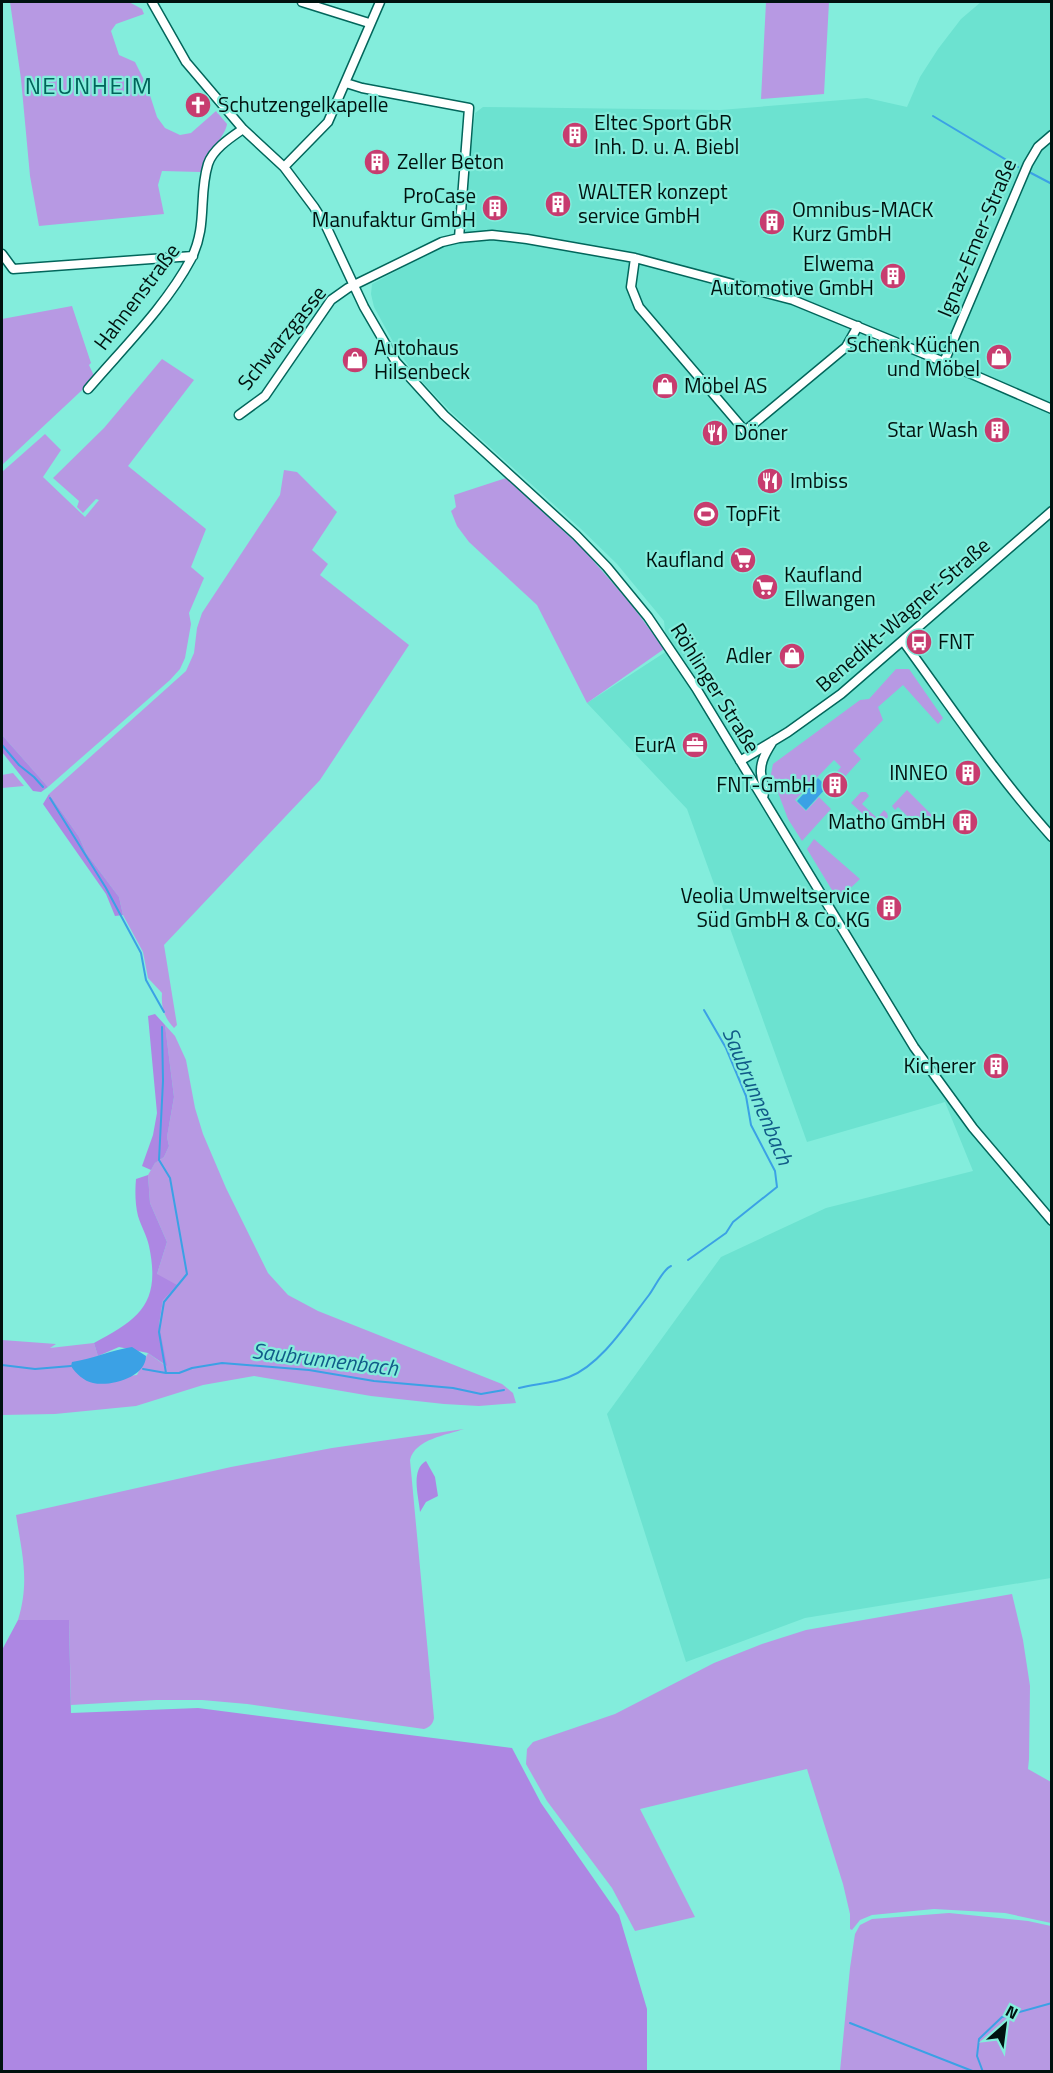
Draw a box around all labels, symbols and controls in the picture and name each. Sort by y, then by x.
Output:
district label: NEUNHEIM [25,67,153,103]
place label: Schutzengelkapelle [218,88,388,120]
church icon: Schutzengelkapelle [183,90,213,120]
place label: Eltec Sport GbR Inh. D. u. A. Biebl [594,106,739,162]
building icon: Eltec Sport GbR Inh. D. u. A. Biebl [560,120,590,150]
place label: Zeller Beton [397,145,504,177]
building icon: Zeller Beton [362,147,392,177]
street label: Ignaz-Emer-Straße [928,153,1024,322]
place label: WALTER konzept service GmbH [578,175,728,231]
place label: ProCase Manufaktur GmbH [312,179,476,235]
building icon: WALTER konzept service GmbH [543,189,573,219]
building icon: ProCase Manufaktur GmbH [480,193,510,223]
place label: Omnibus-MACK Kurz GmbH [792,193,934,249]
building icon: Omnibus-MACK Kurz GmbH [757,207,787,237]
street label: Hahnenstraße [85,236,187,357]
place label: Elwema Automotive GmbH [711,247,874,303]
building icon: Elwema Automotive GmbH [878,261,908,291]
street label: Schwarzgasse [229,278,333,397]
place label: Schenk Küchen und Möbel [846,328,980,384]
place label: Autohaus Hilsenbeck [374,331,470,387]
shop icon: Schenk Küchen und Möbel [984,342,1014,372]
shop icon: Autohaus Hilsenbeck [340,345,370,375]
place label: Möbel AS [684,369,768,401]
shop icon: Möbel AS [650,371,680,401]
place label: Star Wash [887,413,978,445]
building icon: Star Wash [982,415,1012,445]
place label: Döner [734,416,788,448]
restaurant icon: Döner [700,418,730,448]
place label: Imbiss [790,464,848,496]
restaurant icon: Imbiss [755,466,785,496]
place label: TopFit [726,497,781,529]
sports icon: TopFit [691,499,721,529]
street label: Benedikt-Wagner-Straße [808,529,997,699]
place label: Kaufland [646,543,724,575]
supermarket icon: Kaufland [728,545,758,575]
place label: Kaufland Ellwangen [784,558,876,614]
supermarket icon: Kaufland Ellwangen [750,572,780,602]
street label: Röhlinger Straße [663,616,769,759]
place label: FNT [938,625,974,657]
bus stop icon: FNT [904,627,934,657]
place label: Adler [726,639,772,671]
shop icon: Adler [777,641,807,671]
place label: EurA [634,728,676,760]
office icon: EurA [680,730,710,760]
place label: INNEO [889,756,948,788]
building icon: INNEO [953,758,983,788]
place label: FNT-GmbH [716,768,816,800]
building icon: FNT-GmbH [820,770,850,800]
place label: Matho GmbH [828,805,946,837]
building icon: Matho GmbH [950,807,980,837]
place label: Veolia Umweltservice Süd GmbH & Co. KG [680,879,870,935]
building icon: Veolia Umweltservice Süd GmbH & Co. KG [874,893,904,923]
water label: Saubrunnenbach [714,1022,803,1171]
place label: Kicherer [903,1049,976,1081]
building icon: Kicherer [981,1051,1011,1081]
water label: Saubrunnenbach [250,1333,401,1385]
north arrow [975,1995,1035,2055]
text: N [1002,1999,1023,2025]

